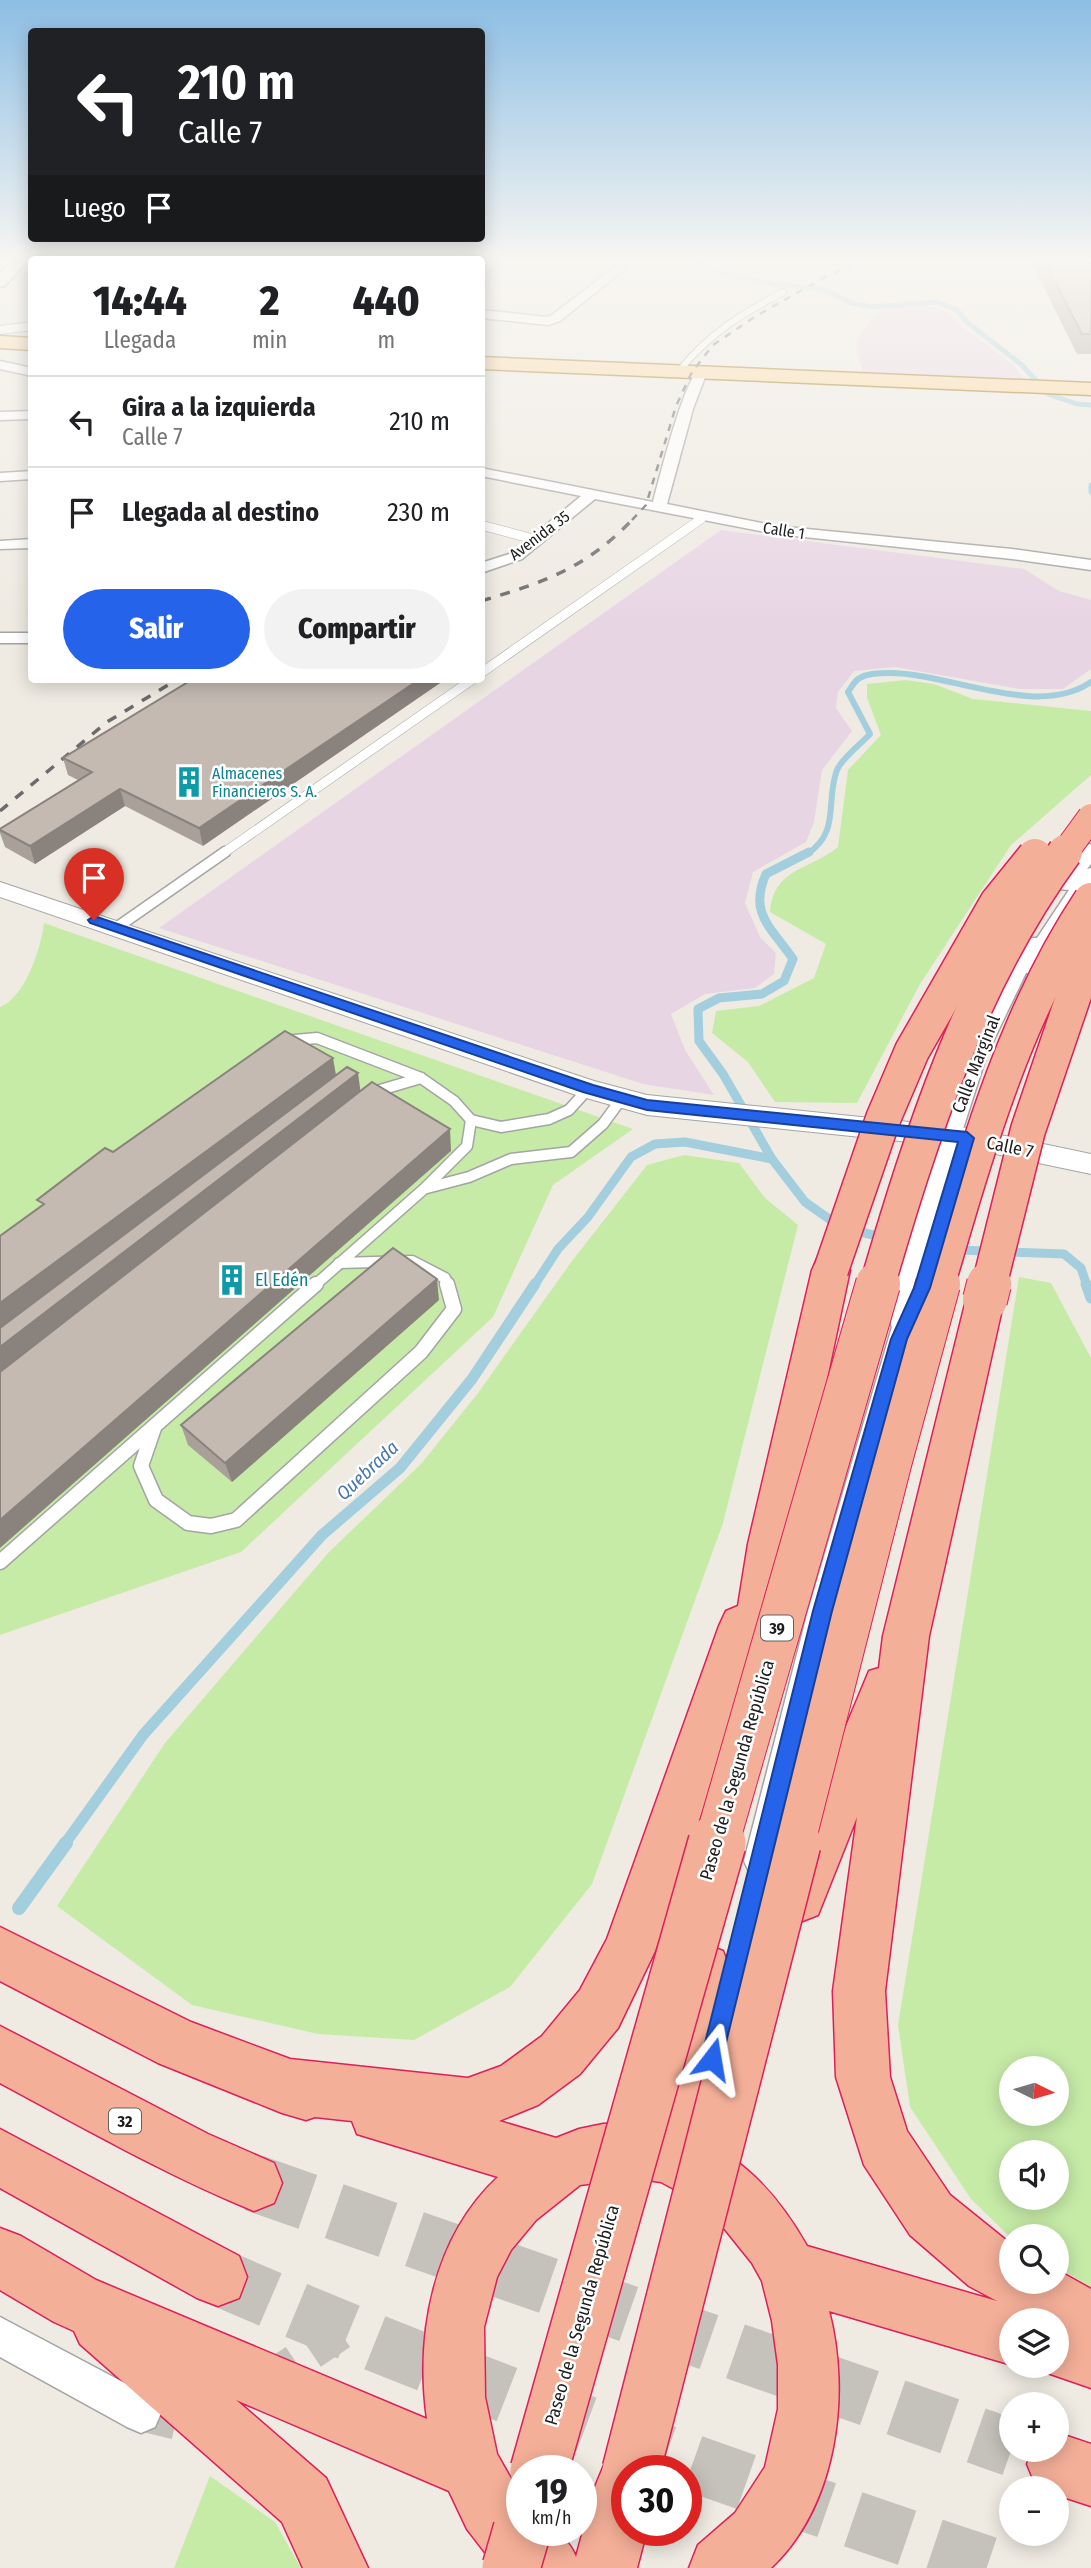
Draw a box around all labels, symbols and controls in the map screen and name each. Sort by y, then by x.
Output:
text: 210 m [178,53,295,112]
icon: left [63,56,154,147]
text: Calle 7 [178,113,262,151]
icon: arrive [140,189,178,227]
text: Luego [63,193,126,224]
text: 14:44 [93,276,187,326]
text: 2 [260,276,280,326]
text: 440 [353,276,420,326]
text: Llegada [104,326,176,354]
text: min [252,326,288,354]
text: m [377,326,395,354]
text: Gira a la izquierda [122,392,316,423]
icon: left [63,403,101,441]
text: 210 m [389,406,450,437]
text: Calle 7 [122,423,183,451]
icon: arrive [63,494,101,532]
text: Llegada al destino [122,497,319,528]
text: 230 m [387,497,450,528]
street label: Avenida 35 [505,507,573,564]
street label: Calle 1 [762,518,806,543]
button: Salir [63,589,250,669]
button: Compartir [264,589,450,669]
place label: Almacenes Financieros S. A. [212,764,317,801]
building icon: Almacenes Financieros S. A. [172,765,206,799]
pin [64,848,124,920]
icon: arrive [75,859,113,897]
street label: Calle Marginal [947,1011,1005,1116]
street label: Calle 7 [985,1131,1035,1163]
building icon: El Edén [215,1263,249,1297]
place label: El Edén [255,1269,308,1291]
water label: Quebrada [331,1436,403,1505]
road number: 39 [761,1616,793,1640]
street label: Paseo de la Segunda República [695,1657,779,1883]
position arrow [675,2022,749,2096]
north arrow [999,2056,1069,2126]
map controls [999,2056,1069,2546]
road number: 32 [109,2108,141,2134]
button: sound [999,2140,1069,2210]
street label: Paseo de la Segunda República [540,2202,624,2428]
button: search [999,2224,1069,2294]
button: layers [999,2308,1069,2378]
button: + [999,2392,1069,2462]
speed limit sign: 30 [611,2455,702,2546]
text: 19 [535,2470,568,2512]
button: − [999,2476,1069,2546]
text: km/h [531,2507,572,2529]

